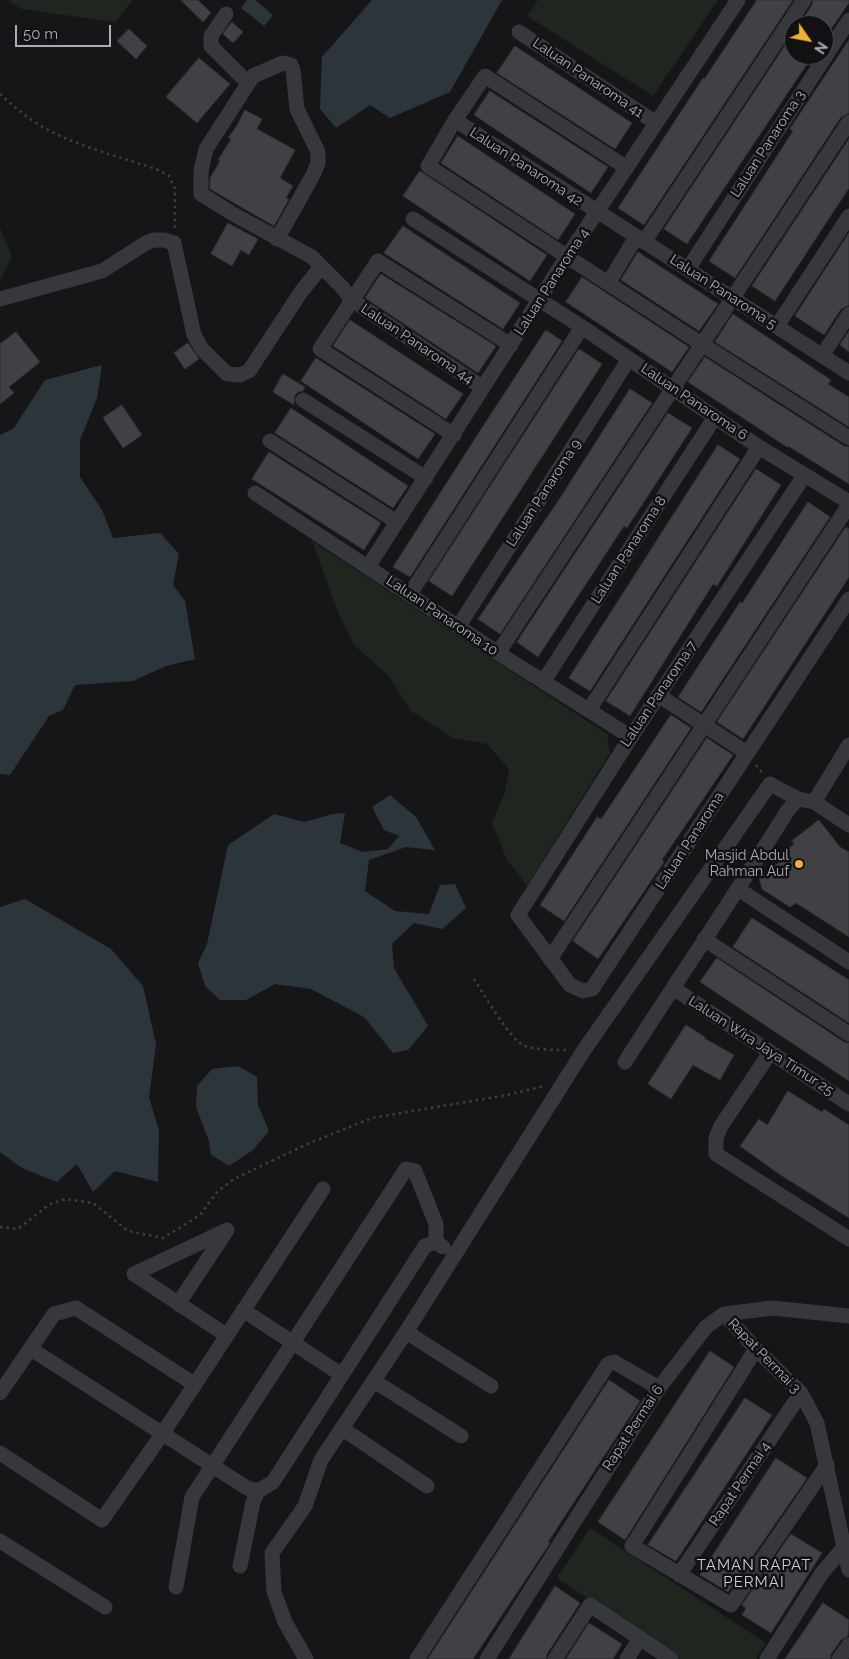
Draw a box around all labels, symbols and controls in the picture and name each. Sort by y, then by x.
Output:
scale bar [18,15,114,47]
north arrow [784,15,834,65]
text: 50 m [23,25,58,43]
street label: Laluan Panaroma 41 [529,35,647,121]
text: N [811,39,830,56]
street label: Laluan Panaroma 3 [727,87,809,201]
street label: Laluan Panaroma 42 [466,124,586,210]
street label: Laluan Panaroma 4 [511,225,593,339]
street label: Laluan Panaroma 5 [666,251,780,333]
street label: Laluan Panaroma 44 [358,300,476,388]
street label: Laluan Panaroma 6 [638,360,750,444]
street label: Laluan Panaroma 9 [503,436,585,550]
street label: Laluan Panaroma 8 [588,493,670,607]
street label: Laluan Panaroma 10 [383,572,501,660]
street label: Laluan Panaroma 7 [617,638,701,750]
street label: Laluan Panaroma [652,789,728,893]
place label: Masjid Abdul Rahman Auf [705,848,789,880]
marker: Masjid Abdul Rahman Auf [793,858,805,870]
street label: Laluan Wira Jaya Timur 25 [685,993,837,1099]
street label: Rapat Permai 3 [724,1315,804,1397]
street label: Rapat Permai 6 [599,1382,667,1474]
street label: Rapat Permai 4 [706,1439,774,1529]
district label: TAMAN RAPAT PERMAI [695,1556,813,1591]

